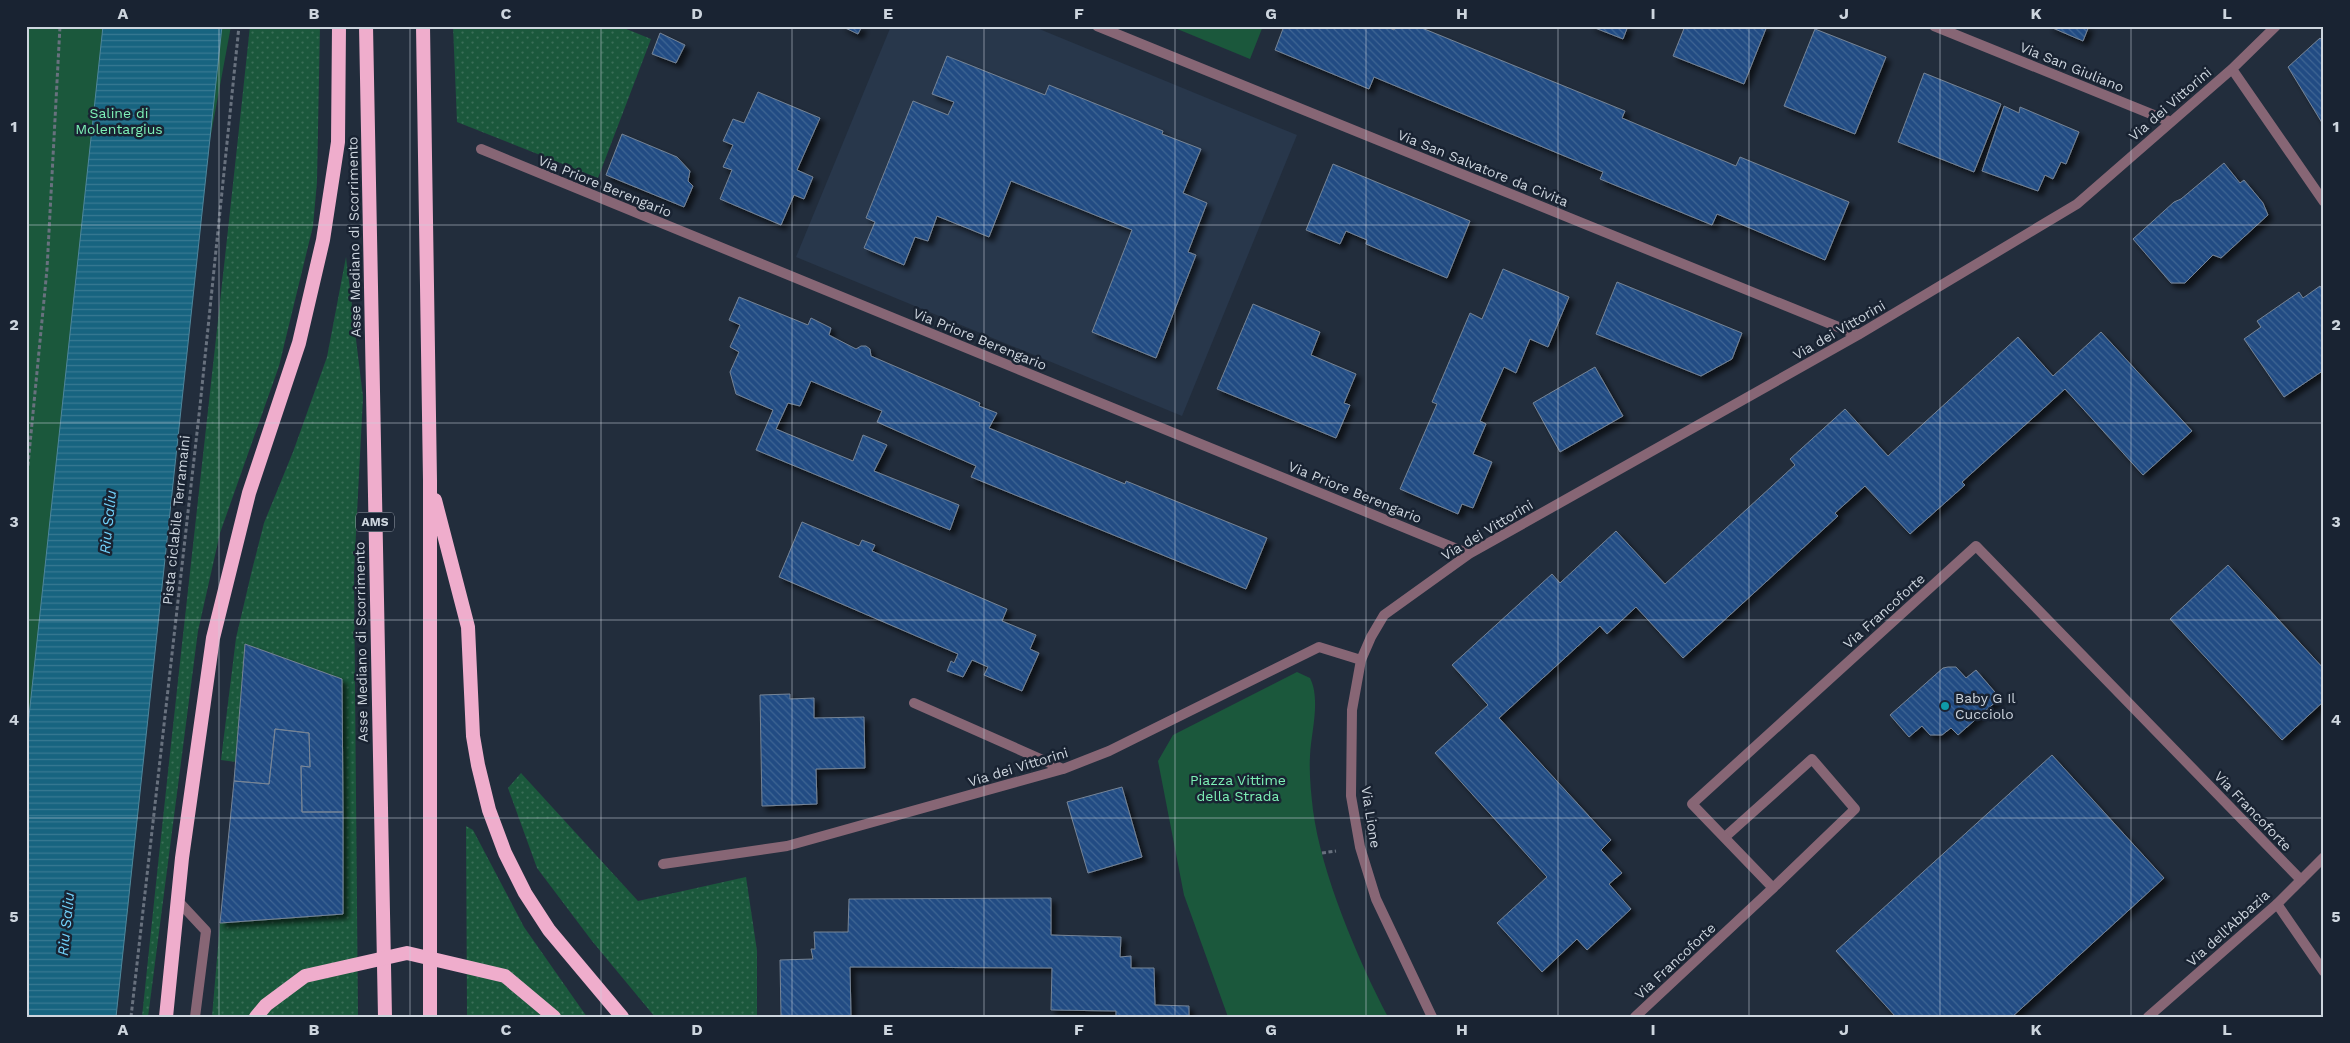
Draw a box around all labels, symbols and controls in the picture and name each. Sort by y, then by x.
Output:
text: A [118,4,129,23]
text: B [309,4,320,23]
text: C [501,4,512,23]
text: D [691,4,703,23]
text: E [883,4,893,23]
text: F [1074,4,1084,23]
text: G [1265,4,1277,23]
text: H [1456,4,1468,23]
text: I [1650,4,1656,23]
text: J [1839,4,1849,23]
text: K [2030,4,2042,23]
text: L [2222,4,2232,23]
street label: Via San Giuliano [2018,39,2126,95]
street label: Via dei Vittorini [2126,64,2214,144]
park label: Saline di Molentargius [75,105,163,137]
text: 1 [11,117,17,136]
text: 1 [2333,117,2339,136]
street label: Via San Salvatore da Civita [1395,126,1571,210]
street label: Asse Mediano di Scorrimento [344,136,364,338]
street label: Via Priore Berengario [536,152,674,220]
street label: Via dei Vittorini [1790,297,1888,363]
street label: Via Priore Berengario [911,305,1049,373]
text: 2 [9,315,19,334]
text: 2 [2331,315,2341,334]
street label: Pista ciclabile Terramaini [159,434,193,606]
street label: Via Priore Berengario [1286,458,1424,526]
water label: Riu Saliu [96,489,120,555]
street label: Via dei Vittorini [1438,496,1536,564]
text: 3 [9,512,19,531]
road number: AMS [356,512,394,532]
text: 3 [2331,512,2341,531]
street label: Asse Mediano di Scorrimento [351,541,371,743]
street label: Via Francoforte [1840,570,1928,652]
place label: Baby G Il Cucciolo [1955,690,2016,722]
marker: Baby G Il Cucciolo [1939,700,1951,712]
text: 4 [9,710,19,729]
text: 4 [2331,710,2341,729]
street label: Via dei Vittorini [966,744,1070,790]
street label: Via Francoforte [2211,768,2295,854]
park label: Piazza Vittime della Strada [1190,772,1286,804]
street label: Via Lione [1358,785,1384,849]
street label: Via dell'Abbazia [2183,887,2273,969]
water label: Riu Saliu [54,891,78,957]
text: 5 [9,907,19,926]
text: 5 [2331,907,2341,926]
street label: Via Francoforte [1631,920,1719,1002]
text: A [118,1020,129,1039]
text: B [309,1020,320,1039]
text: C [501,1020,512,1039]
text: D [691,1020,703,1039]
text: E [883,1020,893,1039]
text: F [1074,1020,1084,1039]
text: G [1265,1020,1277,1039]
text: H [1456,1020,1468,1039]
text: I [1650,1020,1656,1039]
text: J [1839,1020,1849,1039]
text: K [2030,1020,2042,1039]
text: L [2222,1020,2232,1039]

